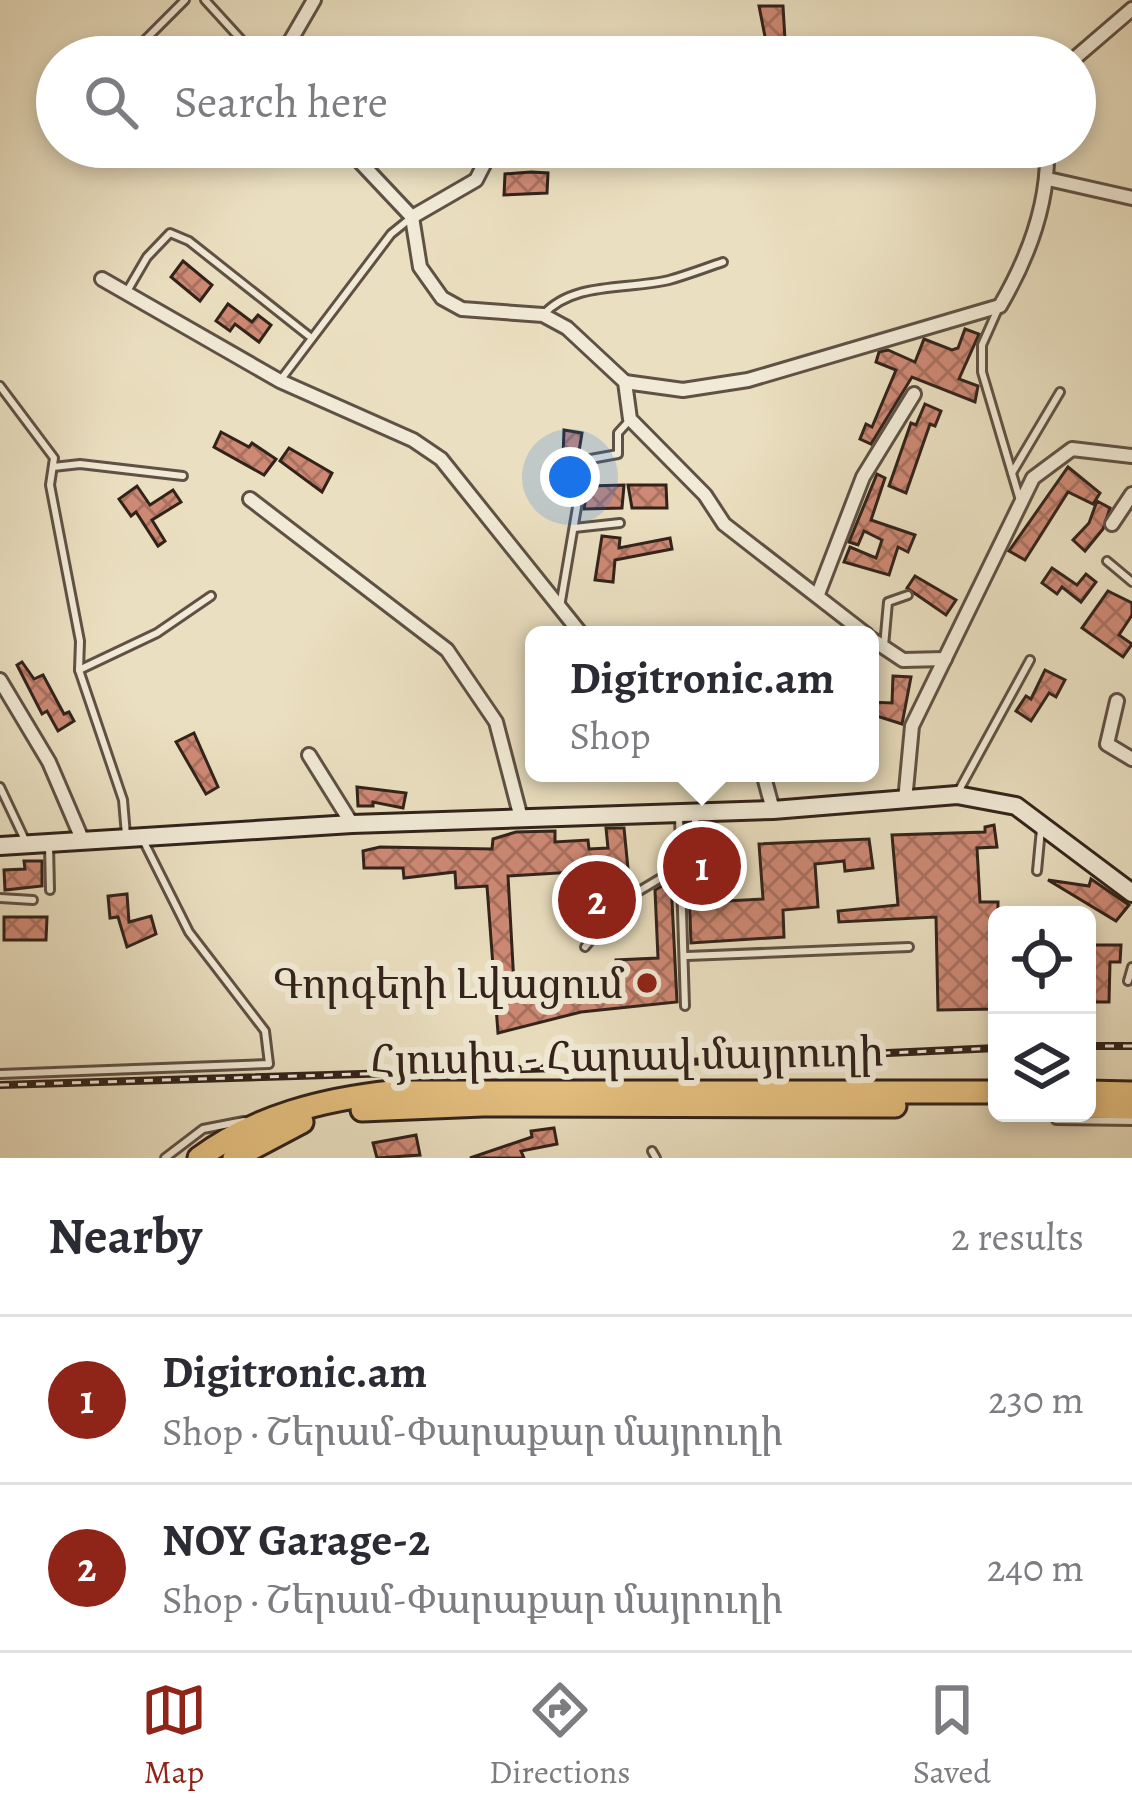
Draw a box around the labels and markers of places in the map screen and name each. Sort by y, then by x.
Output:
pin: 1 [663,821,741,911]
pin: 2 [558,855,636,945]
place label: Գորգերի Լվացում [272,955,625,1012]
marker: Գորգերի Լվացում [634,970,660,996]

